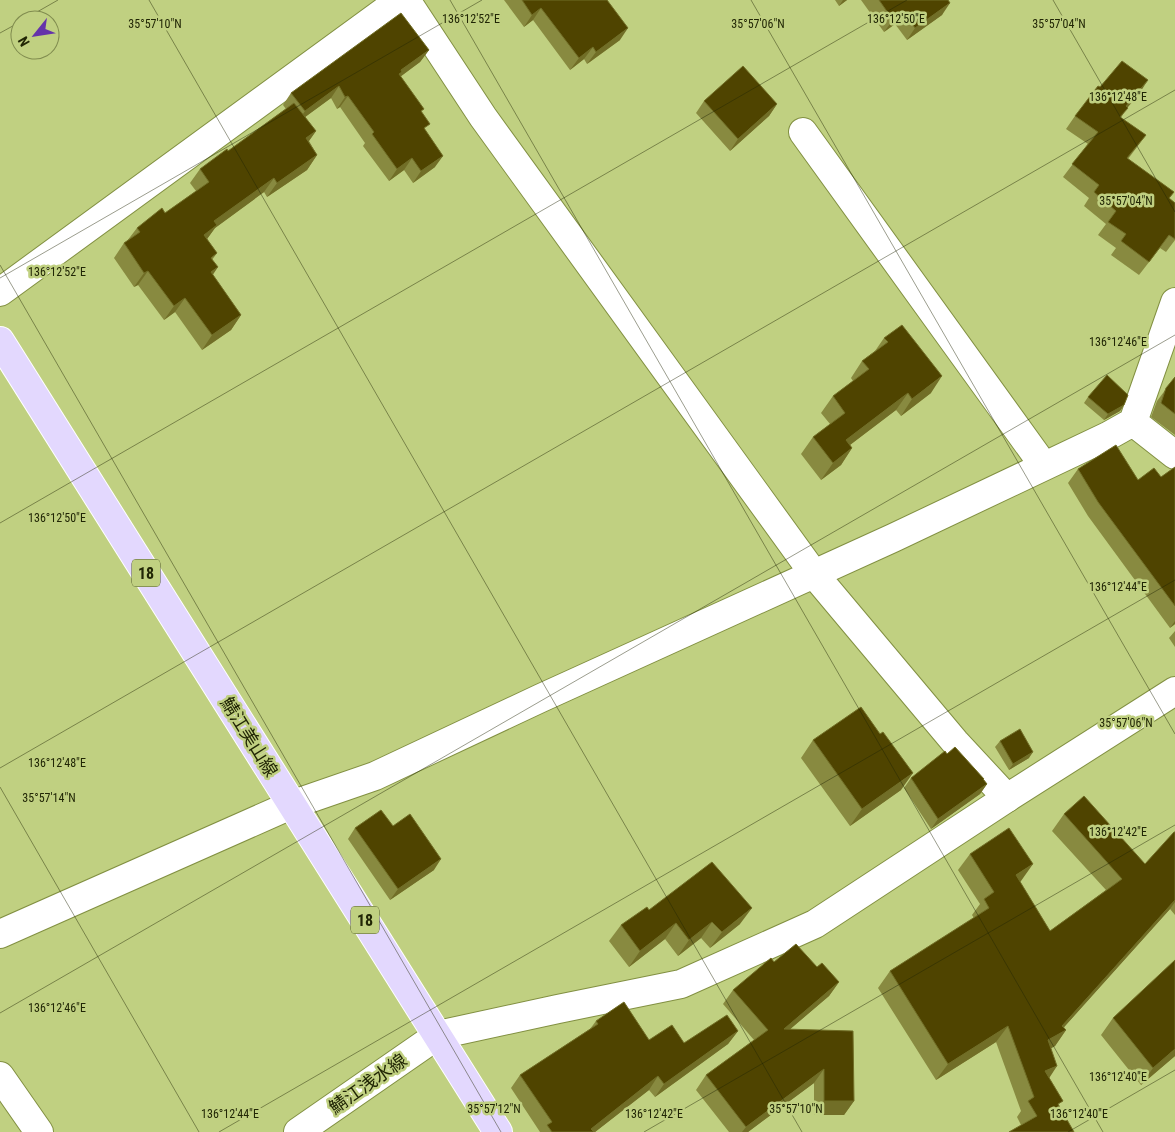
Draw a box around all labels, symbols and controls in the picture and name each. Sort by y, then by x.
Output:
north arrow [10,10,60,60]
text: 136°12'52"E [442,12,500,26]
text: 136°12'50"E [867,12,925,26]
text: 35°57'10"N [128,17,182,31]
text: 35°57'06"N [731,17,785,31]
text: 35°57'04"N [1032,17,1086,31]
text: N [15,34,33,49]
text: 136°12'48"E [1089,90,1147,104]
text: 35°57'04"N [1099,194,1153,208]
text: 136°12'52"E [28,265,86,279]
text: 136°12'46"E [1089,335,1147,349]
text: 136°12'50"E [28,511,86,525]
road number: 18 [132,560,160,586]
text: 136°12'44"E [1089,580,1147,594]
street label: 鯖江美山線 [217,693,282,780]
text: 35°57'06"N [1099,716,1153,730]
text: 136°12'48"E [28,756,86,770]
text: 35°57'14"N [22,791,76,805]
text: 136°12'42"E [1089,825,1147,839]
road number: 18 [351,906,379,934]
text: 136°12'46"E [28,1001,86,1015]
street label: 鯖江浅水線 [325,1049,411,1118]
text: 136°12'40"E [1089,1070,1147,1084]
text: 35°57'12"N [467,1102,521,1116]
text: 35°57'10"N [769,1102,823,1116]
text: 136°12'44"E [201,1107,259,1121]
text: 136°12'42"E [625,1107,683,1121]
text: 136°12'40"E [1050,1107,1108,1121]

